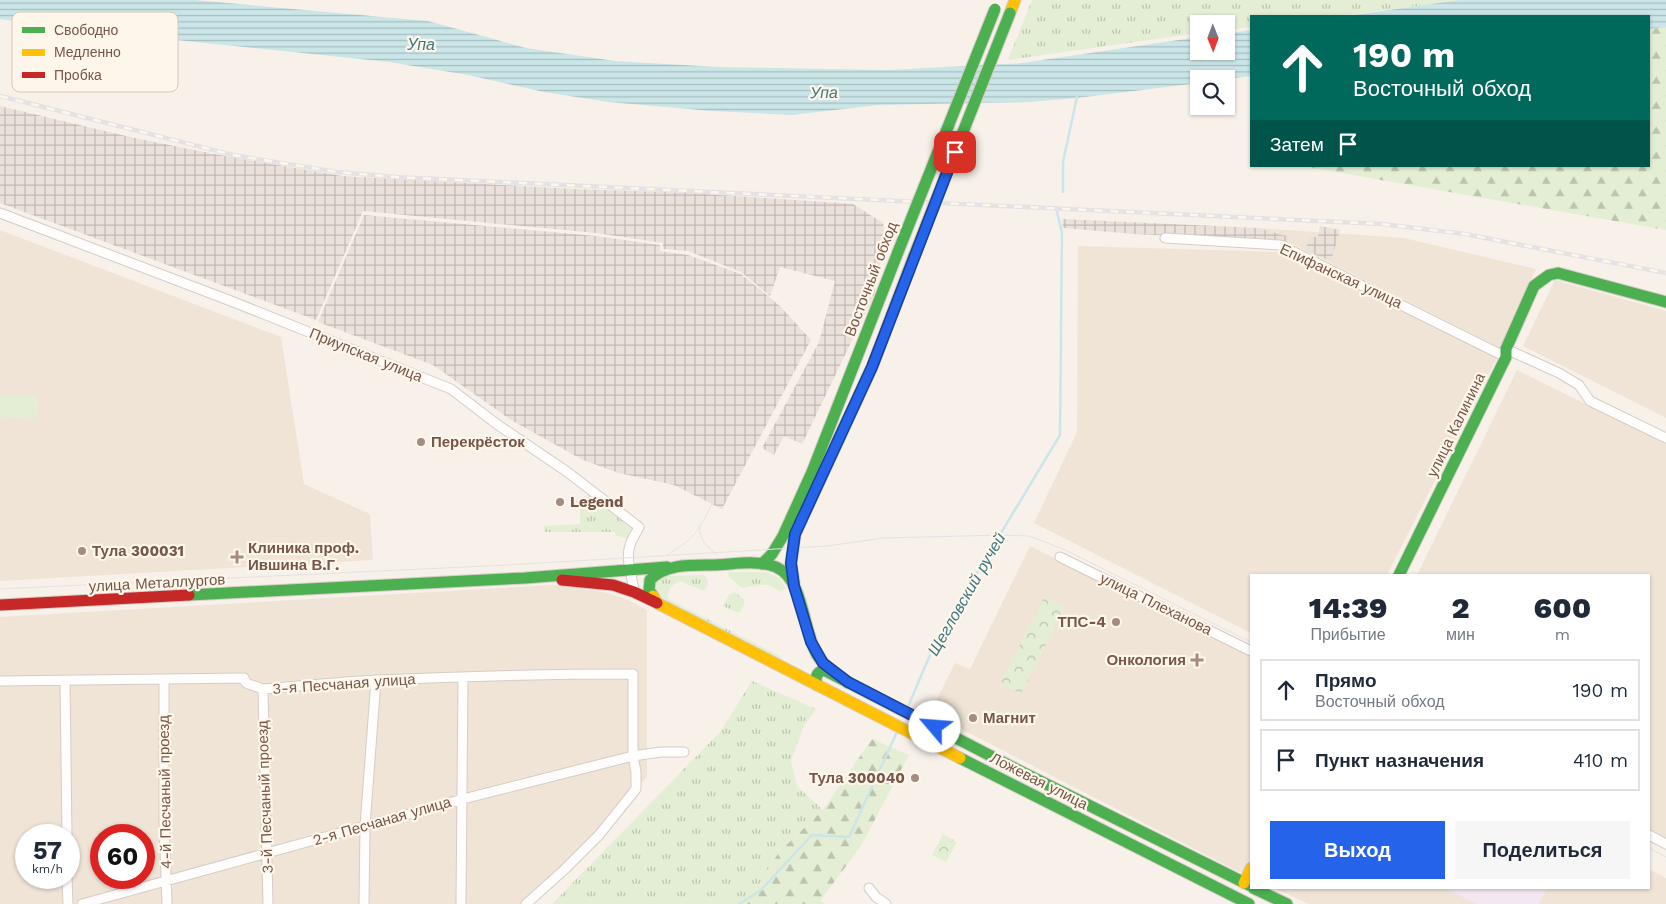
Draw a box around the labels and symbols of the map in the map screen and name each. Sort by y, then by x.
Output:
legend [12,12,178,92]
north arrow [1190,15,1235,60]
text: Свободно [54,22,119,38]
water label: Упа [406,35,435,54]
text: Медленно [54,44,121,60]
text: Пробка [54,67,102,83]
water label: Упа [809,83,838,102]
pin [934,131,976,173]
street label: Восточный обход [841,219,901,339]
street label: Епифанская улица [1277,240,1406,312]
street label: Приупская улица [307,324,426,386]
street label: улица Калинина [1423,369,1489,480]
place label: Перекрёсток [431,433,525,451]
marker: Перекрёсток [415,436,427,448]
place label: Legend [570,493,623,511]
marker: Legend [554,496,566,508]
water label: Щегловский ручей [924,529,1009,659]
place label: Клиника проф. Ившина В.Г. [248,539,359,574]
place label: Тула 300031 [92,542,184,560]
marker: Тула 300031 [76,545,88,557]
marker: Клиника проф. Ившина В.Г. [230,550,244,564]
street label: улица Плеханова [1097,569,1216,639]
street label: улица Металлургов [88,570,226,596]
place label: ТПС-4 [1058,613,1106,631]
marker: ТПС-4 [1110,616,1122,628]
place label: Онкология [1106,651,1186,669]
marker: Онкология [1190,653,1204,667]
street label: 3-я Песчаная улица [272,670,417,698]
position arrow [908,700,960,752]
place label: Магнит [983,709,1036,727]
marker: Магнит [967,712,979,724]
street label: 4-й Песчаный проезд [155,715,175,869]
street label: 3-й Песчаный проезд [253,720,277,874]
street label: Ложевая улица [987,749,1091,814]
place label: Тула 300040 [809,769,905,787]
marker: Тула 300040 [909,772,921,784]
street label: 2-я Песчаная улица [311,792,454,849]
speed limit sign: 60 [90,824,155,889]

